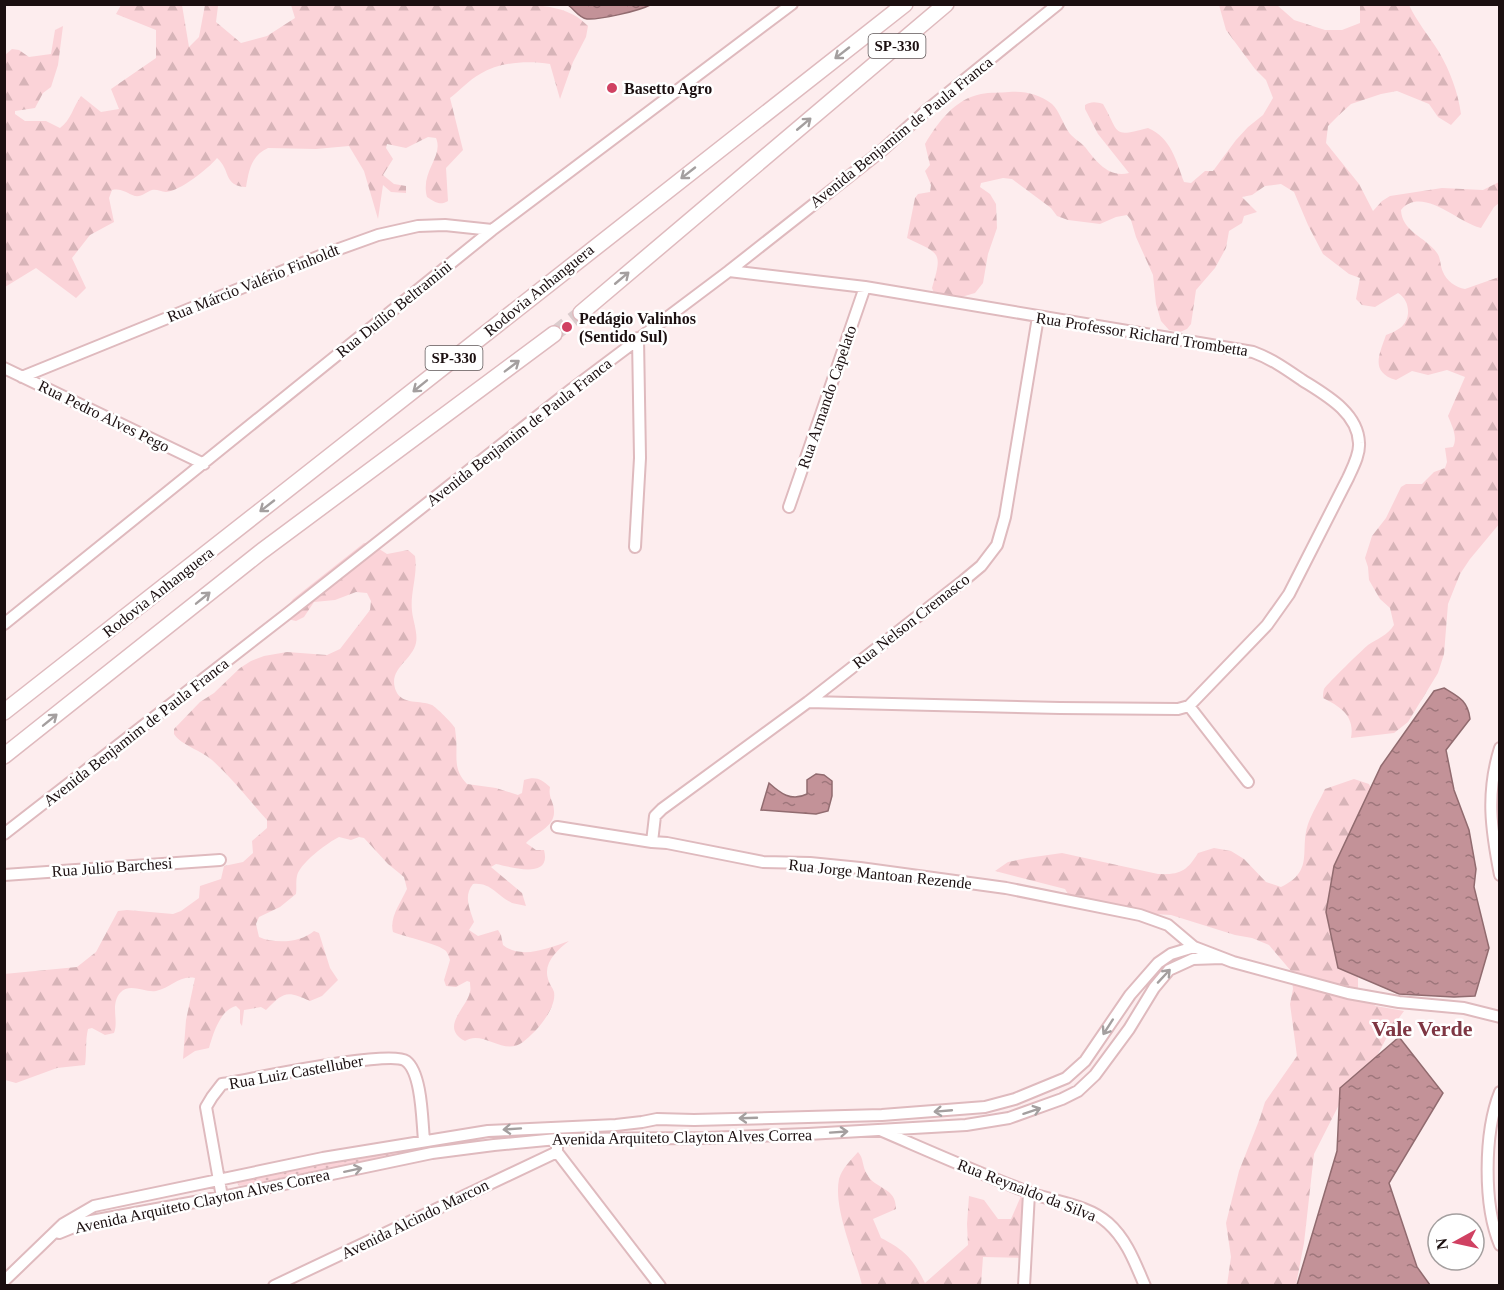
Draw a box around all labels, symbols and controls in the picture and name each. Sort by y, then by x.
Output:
road number: SP-330 [868,34,926,58]
one-way arrow [834,47,850,60]
street label: Avenida Benjamim de Paula Franca [806,53,996,212]
place label: Basetto Agro [624,80,712,98]
marker: Basetto Agro [605,81,619,95]
one-way arrow [796,118,812,131]
one-way arrow [680,167,696,180]
street label: Rua Márcio Valério Finholdt [164,240,342,325]
street label: Rodovia Anhanguera [481,241,598,340]
street label: Rua Duílio Beltramini [333,257,455,361]
one-way arrow [614,271,629,285]
street label: Rua Professor Richard Trombetta [1035,309,1249,359]
place label: Pedágio Valinhos (Sentido Sul) [579,310,696,346]
marker: Pedágio Valinhos (Sentido Sul) [560,320,574,334]
street label: Rua Armando Capelato [795,323,860,471]
road number: SP-330 [426,346,482,370]
street label: Avenida Benjamim de Paula Franca [423,355,615,510]
one-way arrow [503,359,519,372]
street label: Rua Pedro Alves Pego [35,377,172,456]
one-way arrow [412,379,428,392]
one-way arrow [259,500,275,513]
street label: Rodovia Anhanguera [99,544,217,641]
street label: Rua Nelson Cremasco [849,570,973,672]
one-way arrow [195,592,211,605]
street label: Avenida Benjamim de Paula Franca [40,655,232,810]
one-way arrow [42,713,58,726]
street label: Rua Julio Barchesi [51,854,173,880]
street label: Rua Jorge Mantoan Rezende [787,856,972,893]
one-way arrow [1157,968,1172,983]
district label: Vale Verde [1371,1016,1473,1041]
one-way arrow [1101,1018,1114,1035]
street label: Rua Luiz Castelluber [228,1052,365,1092]
one-way arrow [1022,1104,1041,1115]
one-way arrow [933,1106,953,1117]
one-way arrow [738,1112,758,1123]
one-way arrow [502,1124,522,1135]
street label: Avenida Arquiteto Clayton Alves Correa [552,1126,812,1149]
one-way arrow [828,1126,848,1137]
street label: Rua Reynaldo da Silva [955,1156,1099,1225]
one-way arrow [342,1164,362,1175]
street label: Avenida Arquiteto Clayton Alves Correa [73,1166,331,1237]
street label: Avenida Alcindo Marcon [339,1176,491,1262]
north arrow [1426,1212,1486,1272]
text: N [1432,1237,1451,1251]

